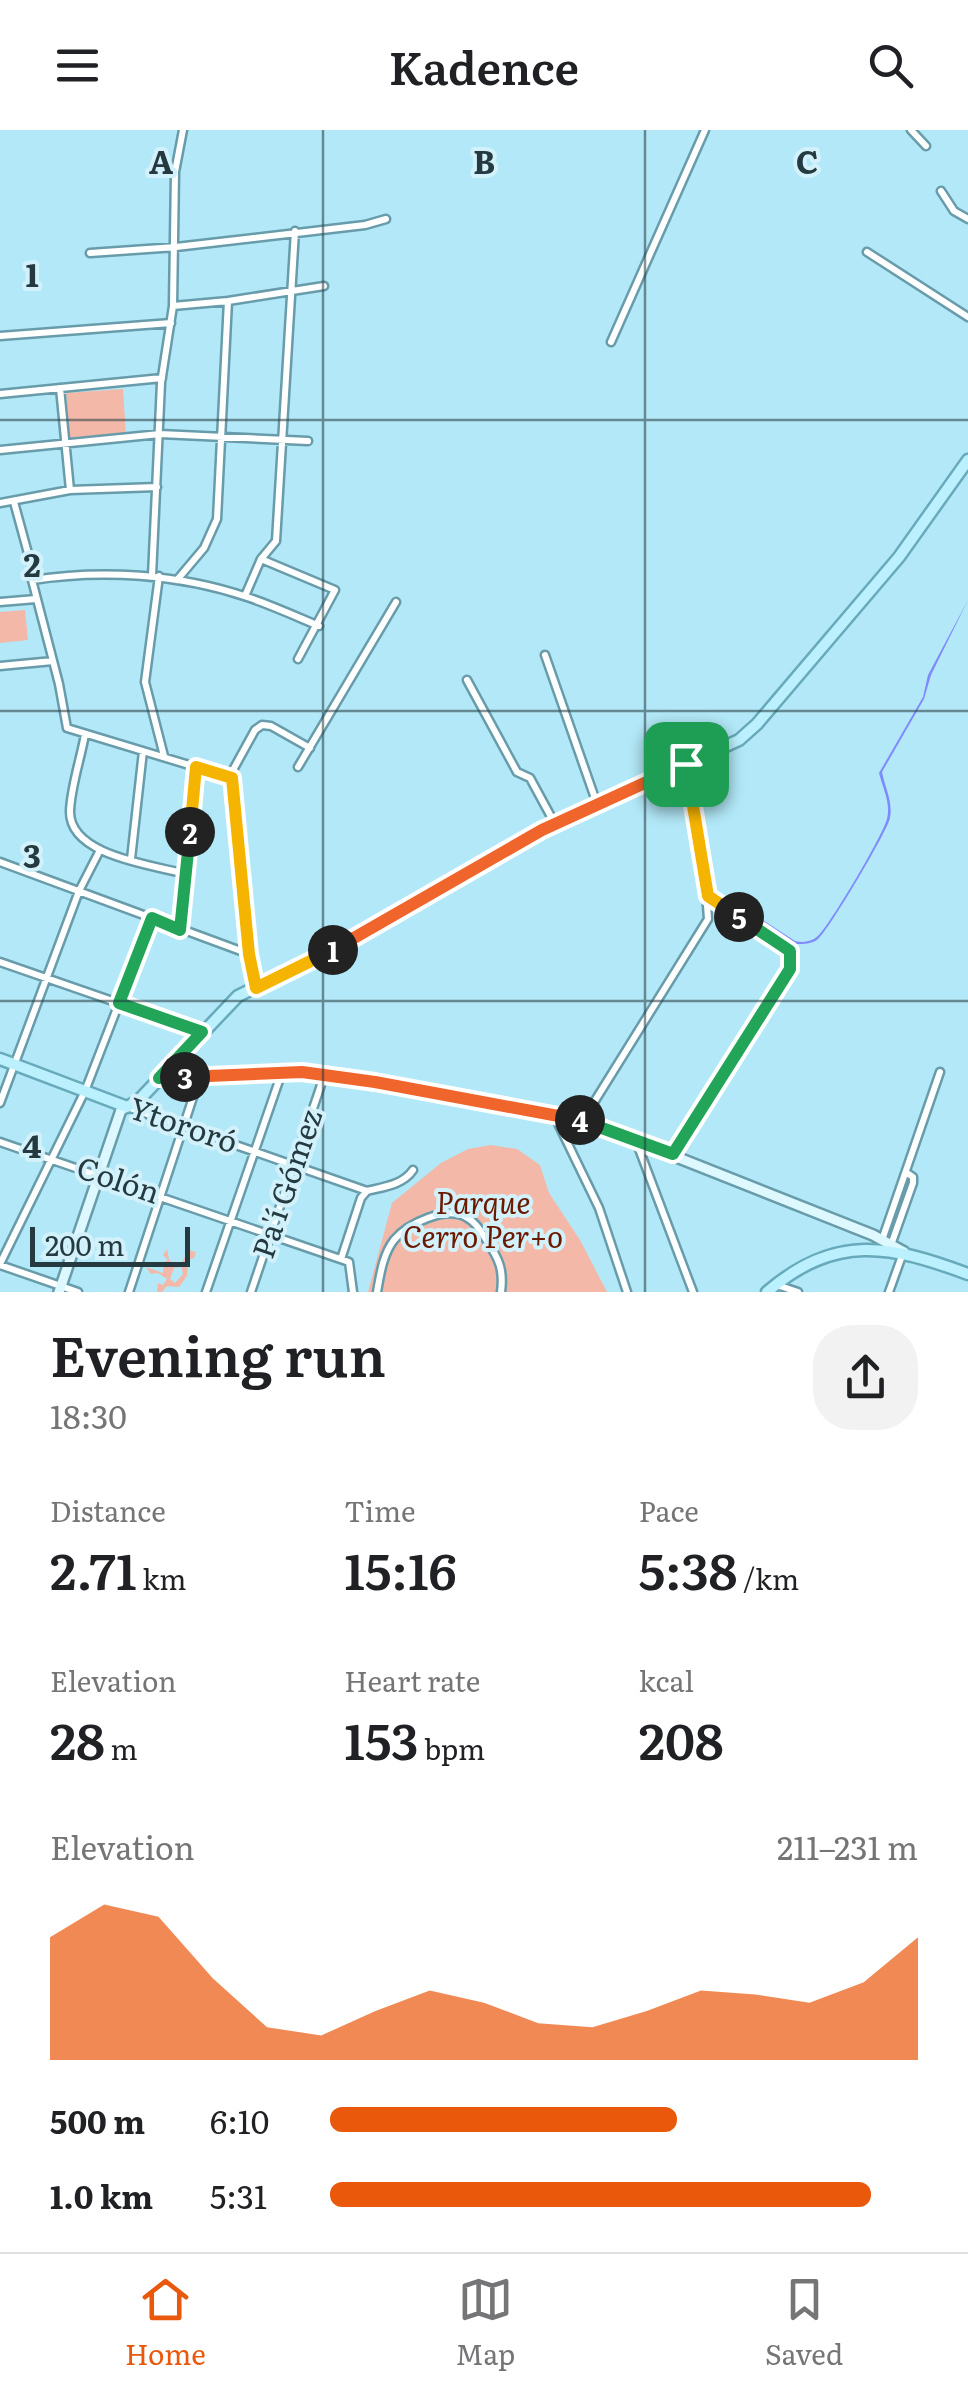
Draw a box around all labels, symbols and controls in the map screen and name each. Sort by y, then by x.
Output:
text: Kadence [389,32,579,99]
icon: menu [50,38,105,93]
icon: search [863,38,918,93]
text: A [149,136,173,184]
text: B [473,136,495,184]
text: C [796,136,818,184]
text: 1 [25,249,39,297]
text: 2 [23,539,41,587]
pin [644,722,729,807]
icon: arrive [659,737,714,792]
pin: 2 [165,807,215,857]
text: 2 [182,811,198,853]
text: 3 [23,830,41,878]
pin: 5 [714,892,764,942]
text: 5 [731,896,747,938]
pin: 1 [308,925,358,975]
text: 1 [327,929,339,971]
pin: 3 [160,1052,210,1102]
text: 3 [177,1056,193,1098]
street label: Ytororó [124,1084,244,1162]
pin: 4 [555,1095,605,1145]
text: 4 [572,1099,588,1141]
street label: Pa'í Gómez [239,1103,331,1263]
text: 4 [22,1120,42,1168]
street label: Colón [72,1144,166,1213]
park label: Parque Cerro Per+o [403,1179,563,1257]
scale bar [30,1222,190,1266]
text: 200 m [45,1223,124,1265]
text: Evening run [50,1312,386,1394]
button: share [813,1325,918,1430]
text: 18:30 [50,1391,127,1439]
text: Distance [50,1489,166,1531]
text: Time [344,1489,416,1531]
text: Pace [639,1489,699,1531]
text: 2.71 [50,1531,137,1605]
text: 15:16 [344,1531,457,1605]
text: 5:38 [639,1531,737,1605]
text: km [137,1557,186,1599]
text: /km [737,1557,799,1599]
text: Elevation [50,1659,177,1701]
text: Heart rate [344,1659,480,1701]
text: kcal [639,1659,694,1701]
text: 28 [50,1701,105,1775]
text: 153 [344,1701,419,1775]
text: 208 [639,1701,724,1775]
text: m [105,1727,138,1769]
text: bpm [419,1727,485,1769]
text: Elevation [50,1822,195,1870]
text: 211–231 m [777,1822,918,1870]
text: 500 m [50,2096,145,2144]
text: 6:10 [210,2096,269,2144]
text: 1.0 km [50,2171,153,2219]
text: 5:31 [210,2171,267,2219]
tab: Home [125,2272,206,2374]
tab: Map [456,2272,515,2374]
tab: Saved [765,2272,843,2374]

